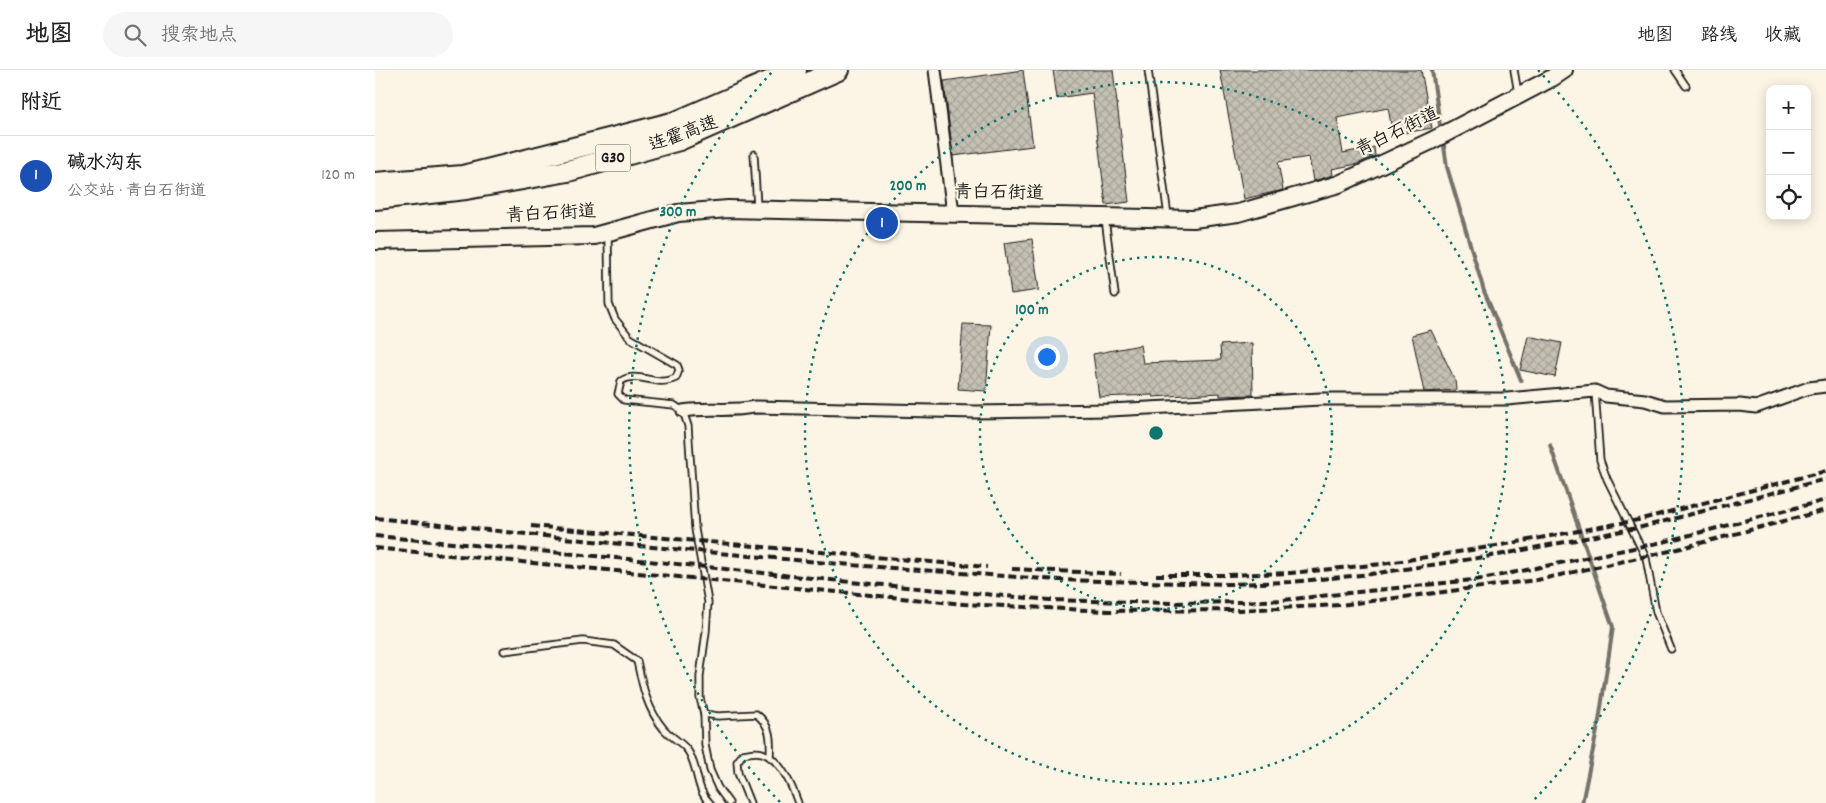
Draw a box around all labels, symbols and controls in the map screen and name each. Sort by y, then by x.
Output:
search box [103,12,453,57]
text: 地图 [25,19,73,53]
icon: search [121,21,149,49]
text: 搜索地点 [161,23,237,50]
text: 地图 [1637,24,1673,49]
text: 路线 [1701,24,1737,49]
text: 收藏 [1765,24,1801,49]
map controls [1766,85,1811,220]
button: + [1766,85,1811,130]
text: 附近 [20,89,62,119]
street label: 青白石街道 [1352,102,1444,164]
street label: 连霍高速 [646,111,722,159]
button: − [1766,130,1811,175]
road number: G30 [595,145,631,172]
text: 碱水沟东 [67,151,143,178]
text: 1 [34,164,38,187]
text: 120 m [321,164,355,187]
button: locate [1766,175,1811,220]
text: 200 m [890,176,926,198]
text: 公交站 · 青白石街道 [67,180,206,203]
street label: 青白石街道 [954,181,1044,207]
street label: 青白石街道 [505,200,597,230]
text: 300 m [660,202,696,224]
pin: 1 [866,204,898,242]
text: 100 m [1015,300,1049,322]
your location [1034,344,1060,370]
centre of rings [1147,424,1165,442]

